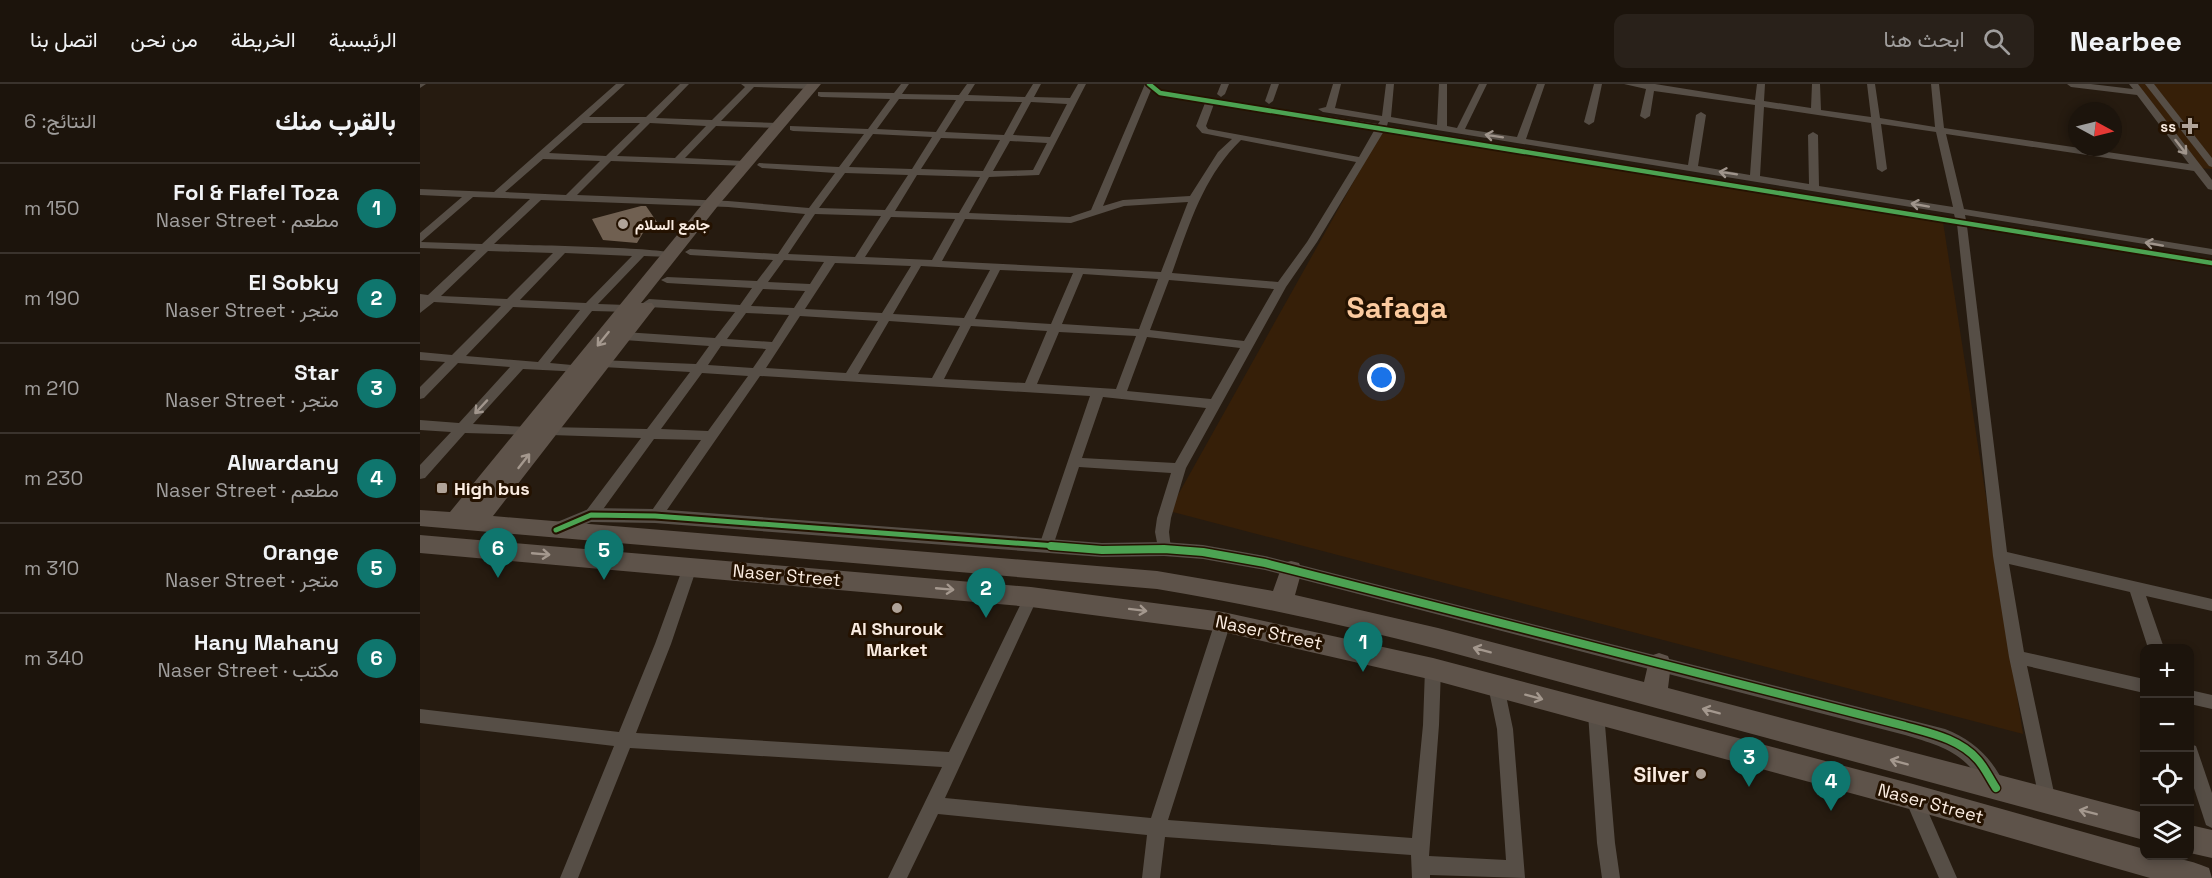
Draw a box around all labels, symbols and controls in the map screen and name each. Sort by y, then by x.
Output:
search box [1614,14,2034,68]
text: Nearbee [2070,23,2182,59]
text: ابحث هنا [1883,25,1965,53]
icon: search [1980,25,2013,58]
text: اتصل بنا [30,26,98,53]
text: من نحن [131,26,198,53]
text: الخريطة [231,26,296,53]
text: الرئيسية [329,26,397,53]
north arrow [2068,102,2122,156]
text: بالقرب منك [275,104,396,138]
text: النتائج: 6 [24,108,96,134]
place label: ss [2160,117,2176,136]
marker: ss [2181,117,2199,135]
one-way arrow [1485,130,1504,141]
one-way arrow [2175,139,2188,155]
one-way arrow [1719,167,1738,178]
text: Fol & Flafel Toza [173,178,339,206]
text: 150 m [24,195,80,221]
text: 1 [372,195,381,221]
one-way arrow [1911,199,1931,210]
text: مطعم · Naser Street [156,207,339,233]
place label: جامع السلام [635,215,710,235]
marker: جامع السلام [616,217,630,231]
one-way arrow [2145,238,2164,249]
text: El Sobky [249,268,339,296]
text: 190 m [24,285,80,311]
text: 2 [371,285,382,311]
district label: Safaga [1347,288,1447,327]
text: متجر · Naser Street [165,297,339,323]
one-way arrow [596,331,609,347]
text: Star [294,358,339,386]
your location [1367,363,1396,392]
text: 210 m [24,375,80,401]
text: 3 [370,375,383,401]
text: متجر · Naser Street [165,387,339,413]
one-way arrow [473,400,488,415]
text: Alwardany [227,448,339,476]
one-way arrow [518,453,531,469]
text: 230 m [24,465,83,491]
text: 4 [370,465,383,491]
text: مطعم · Naser Street [156,477,339,503]
place label: High bus [454,477,530,500]
marker: High bus [435,481,449,495]
pin: 6 [478,528,518,578]
pin: 5 [584,530,624,580]
text: Orange [263,538,339,566]
one-way arrow [531,549,551,560]
text: 310 m [24,555,79,581]
text: 5 [371,555,383,581]
street label: Naser Street [732,559,842,591]
text: متجر · Naser Street [165,567,339,593]
pin: 2 [966,568,1006,618]
one-way arrow [934,584,954,595]
marker: Al Shurouk Market [890,601,904,615]
one-way arrow [1128,604,1148,615]
street label: Naser Street [1213,609,1325,655]
place label: Al Shurouk Market [851,617,943,661]
pin: 1 [1344,622,1382,672]
text: Hany Mahany [194,628,339,656]
one-way arrow [1473,644,1492,655]
map controls [2140,644,2194,860]
button: + [2140,644,2194,698]
text: 340 m [24,645,84,671]
text: 6 [370,645,383,671]
text: مكتب · Naser Street [157,657,339,683]
one-way arrow [1524,691,1543,703]
button: − [2140,698,2194,752]
one-way arrow [1702,705,1721,717]
pin: 3 [1730,738,1768,787]
button: locate [2140,752,2194,806]
one-way arrow [1890,756,1909,767]
place label: Silver [1633,761,1689,788]
pin: 4 [1812,762,1850,811]
marker: Silver [1694,767,1708,781]
street label: Naser Street [1875,778,1987,828]
one-way arrow [2079,806,2098,818]
button: layers [2140,806,2194,860]

